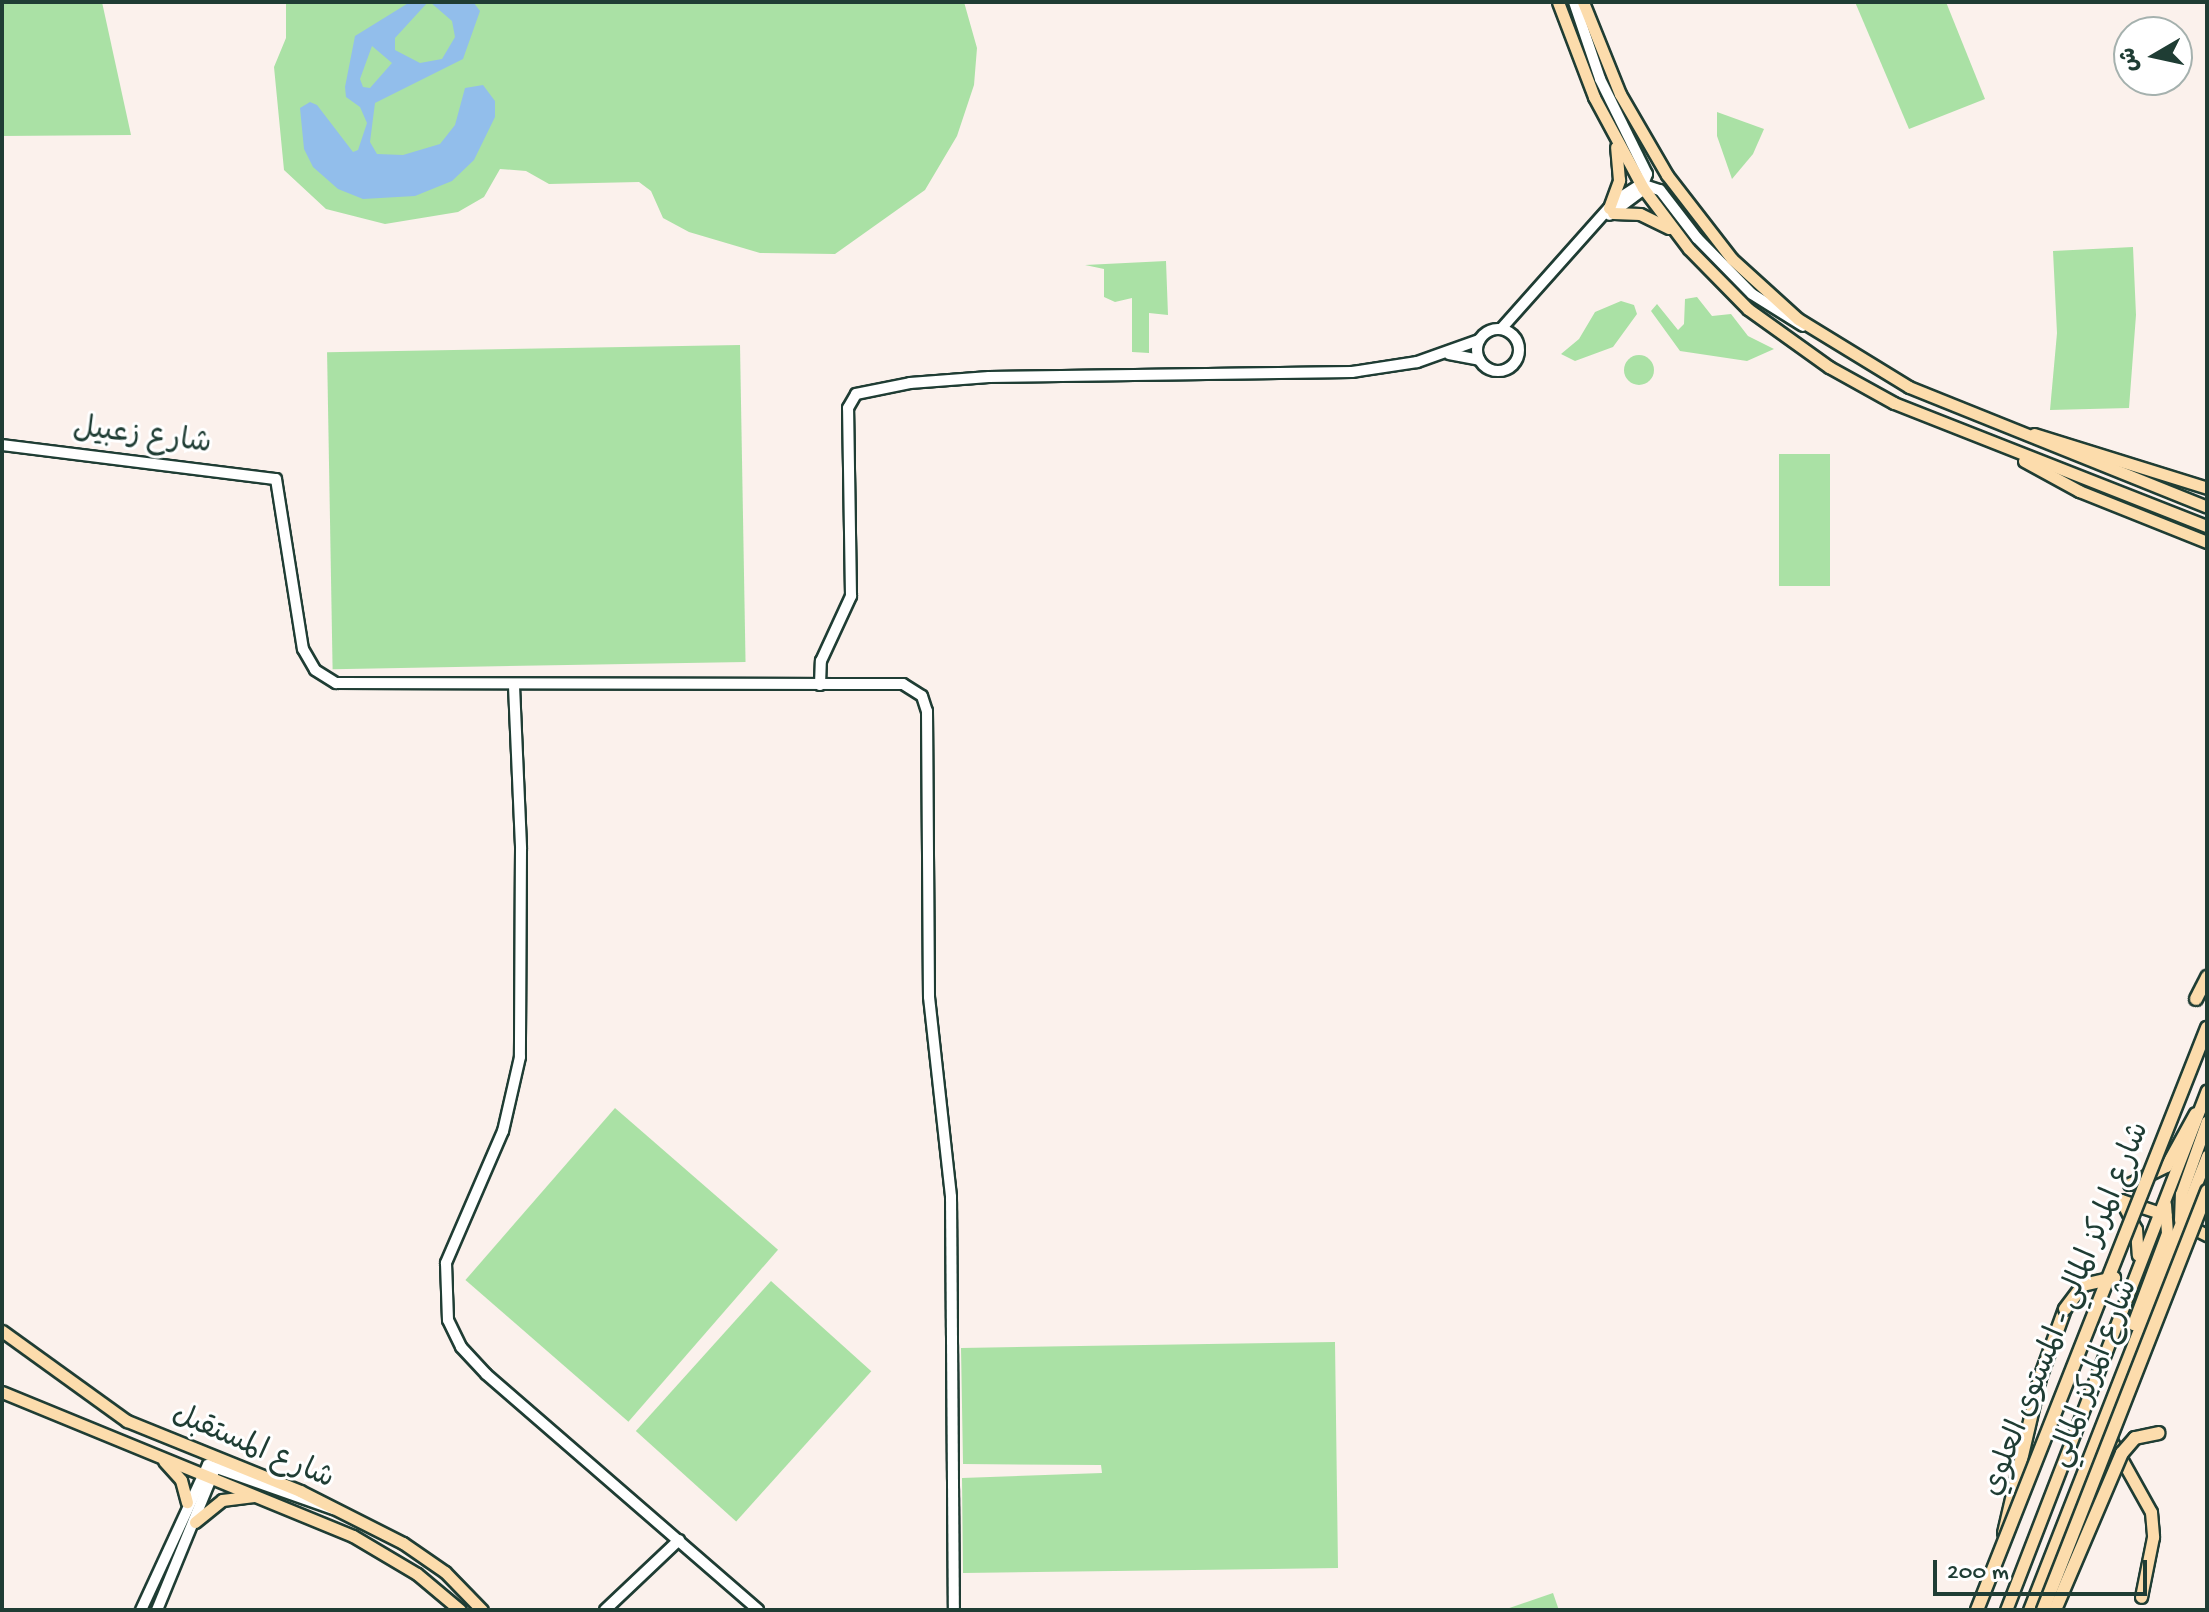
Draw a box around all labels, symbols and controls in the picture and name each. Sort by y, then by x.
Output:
north arrow [2113,16,2193,96]
text: ش [2117,45,2146,73]
street label: شارع زعبيل [71,412,213,464]
street label: شارع المركز المالي - المستوى العلوي [1976,1118,2160,1502]
street label: شارع المركز المالي [2044,1275,2148,1473]
street label: شارع المستقبل [165,1399,339,1499]
scale bar [1937,1544,2151,1594]
text: 200 m [1947,1559,2009,1588]

